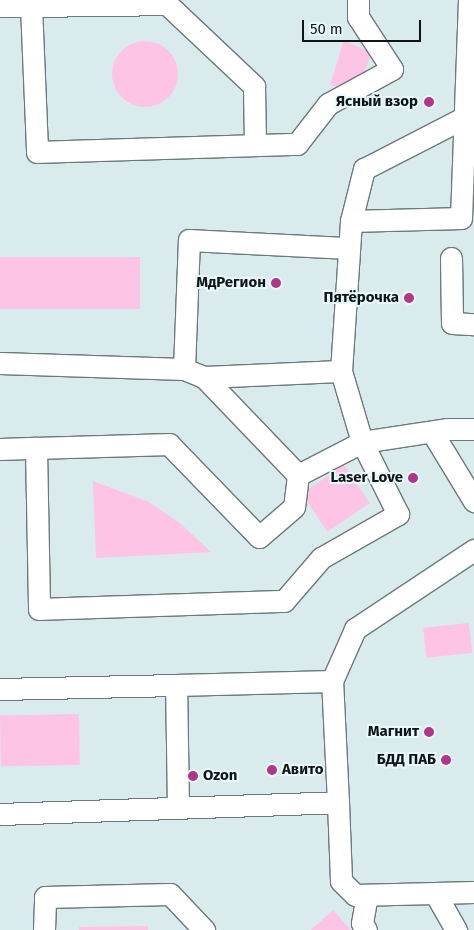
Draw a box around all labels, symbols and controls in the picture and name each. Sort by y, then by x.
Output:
scale bar [304,10,423,42]
text: 50 m [310,20,343,38]
place label: Ясный взор [336,93,418,111]
marker: Ясный взор [422,95,436,109]
place label: МдРегион [196,274,266,292]
marker: МдРегион [270,277,282,289]
place label: Пятёрочка [324,289,399,307]
marker: Пятёрочка [403,292,415,304]
place label: Laser Love [330,469,403,487]
marker: Laser Love [407,472,419,484]
place label: Магнит [368,723,419,741]
marker: Магнит [423,726,435,738]
place label: БДД ПАБ [377,751,436,769]
marker: БДД ПАБ [440,754,452,766]
place label: Авито [282,761,324,779]
marker: Авито [266,764,278,776]
place label: Ozon [203,767,237,785]
marker: Ozon [187,770,199,782]

